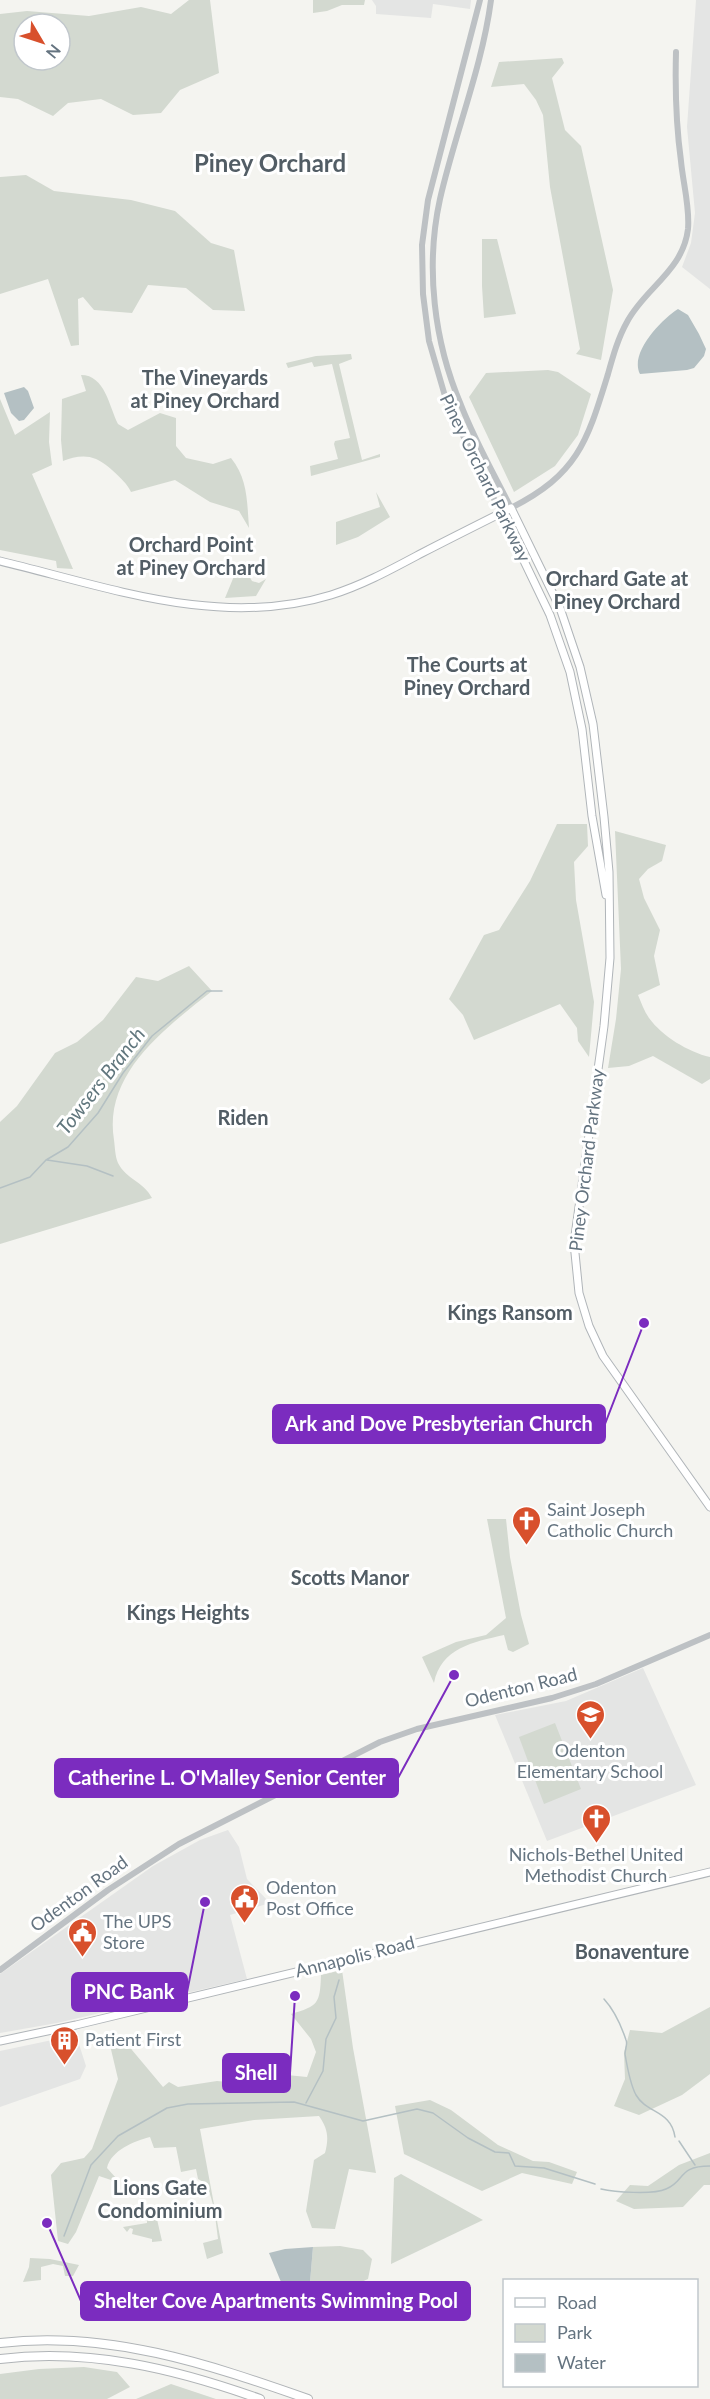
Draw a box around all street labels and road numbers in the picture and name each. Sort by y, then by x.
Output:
street label: Piney Orchard Parkway [436,390,536,566]
street label: Piney Orchard Parkway [564,1067,608,1253]
street label: Odenton Road [462,1662,579,1712]
street label: Odenton Road [25,1850,131,1936]
street label: Annapolis Road [293,1931,417,1982]

